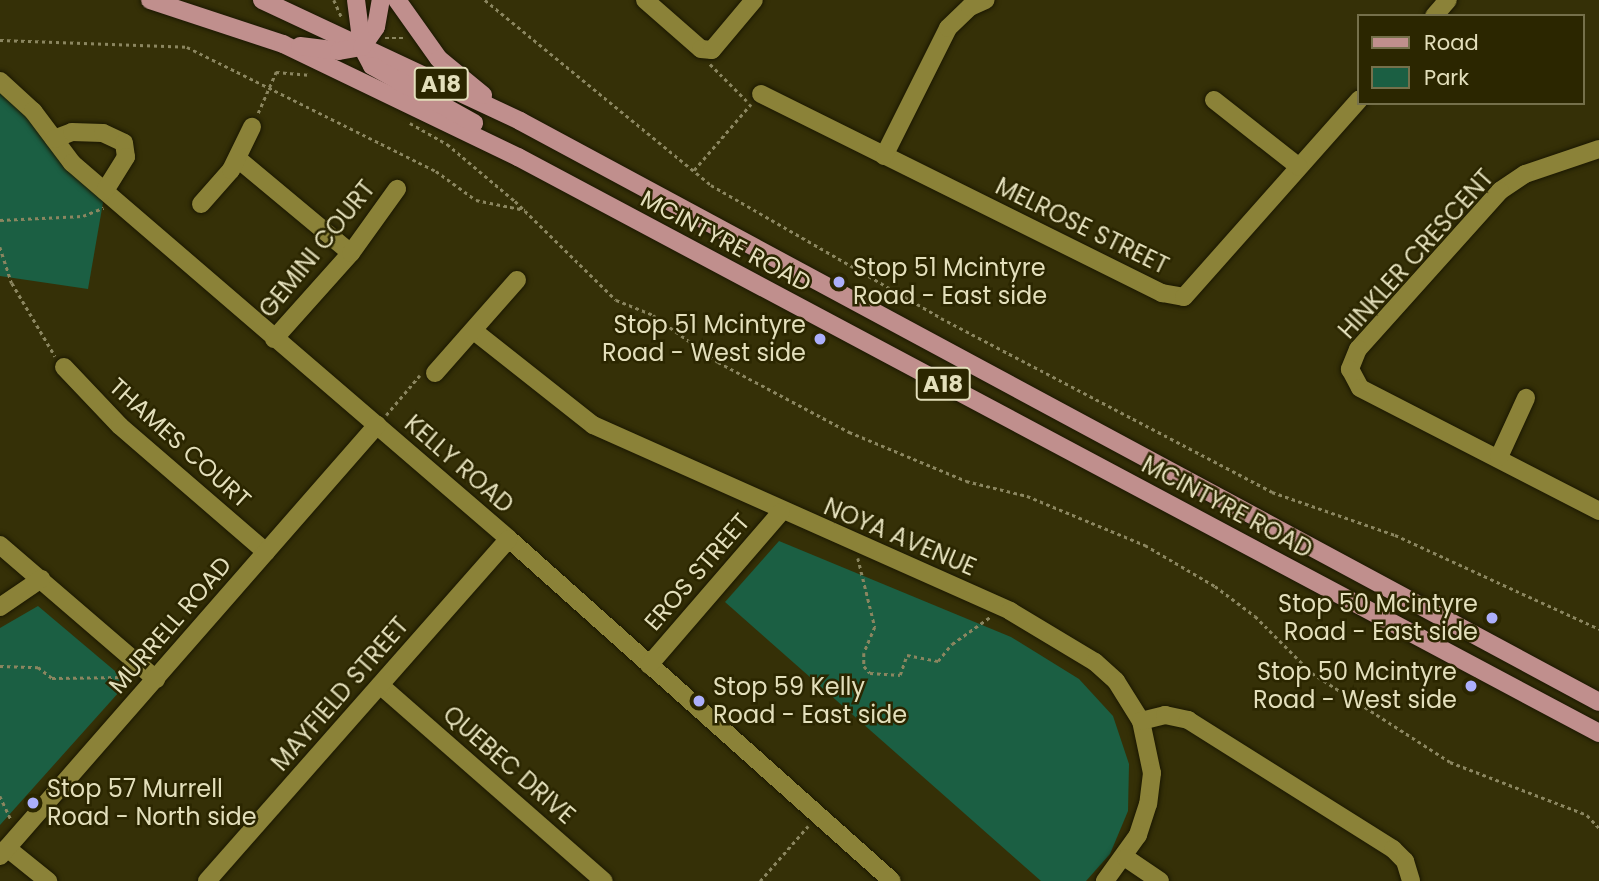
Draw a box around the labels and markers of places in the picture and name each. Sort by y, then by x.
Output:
place label: Stop 51 Mcintyre Road - East side [853,254,1047,310]
marker: Stop 51 Mcintyre Road - East side [831,274,847,290]
place label: Stop 51 Mcintyre Road - West side [602,311,806,367]
marker: Stop 51 Mcintyre Road - West side [812,331,828,347]
place label: Stop 50 Mcintyre Road - East side [1278,590,1478,646]
marker: Stop 50 Mcintyre Road - East side [1484,610,1500,626]
place label: Stop 50 Mcintyre Road - West side [1253,658,1457,714]
place label: Stop 59 Kelly Road - East side [713,673,907,729]
marker: Stop 50 Mcintyre Road - West side [1463,678,1479,694]
marker: Stop 59 Kelly Road - East side [691,693,707,709]
place label: Stop 57 Murrell Road - North side [47,775,257,831]
marker: Stop 57 Murrell Road - North side [25,795,41,811]

